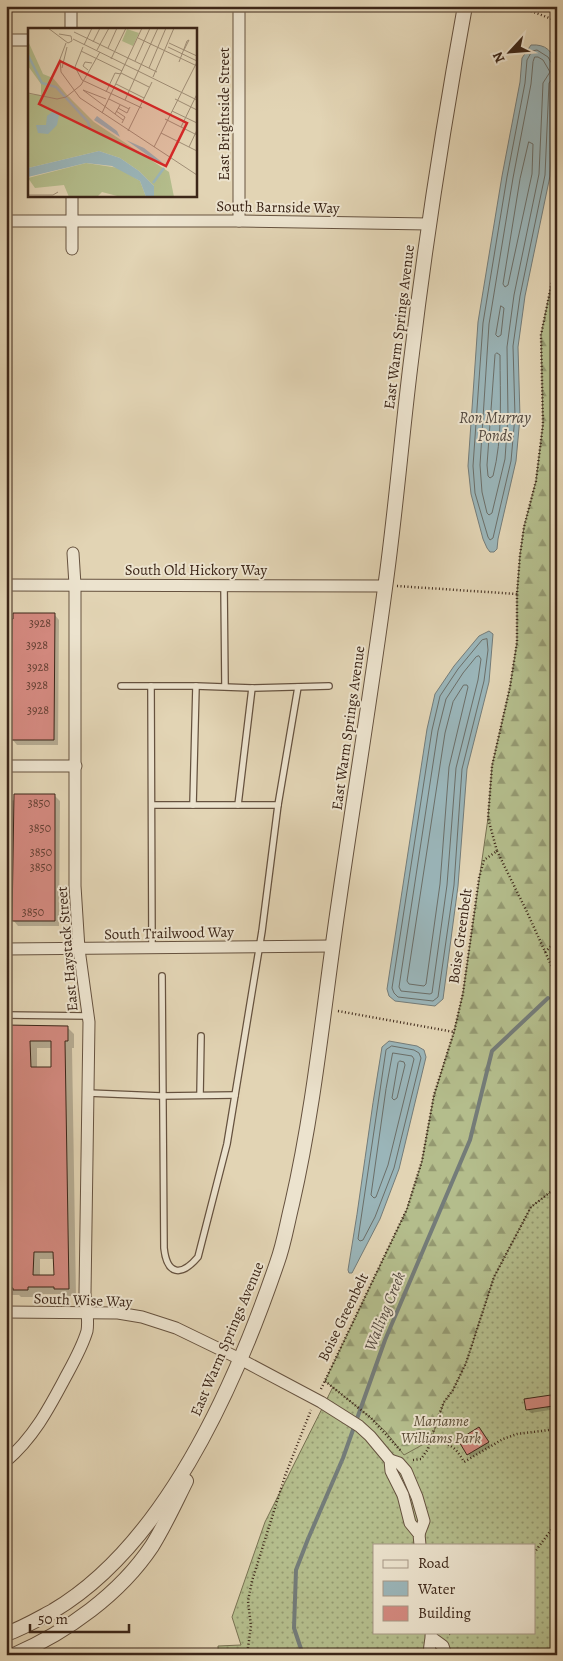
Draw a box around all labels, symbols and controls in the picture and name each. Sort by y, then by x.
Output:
inset map [28,28,196,196]
north arrow [486,28,536,78]
street label: East Brightside Street [214,47,234,181]
text: N [488,49,510,66]
street label: South Barnside Way [216,196,340,218]
street label: East Warm Springs Avenue [379,243,419,410]
water label: Ron Murray Ponds [459,407,531,447]
street label: South Old Hickory Way [125,560,268,580]
house number: 3928 [29,615,51,631]
house number: 3928 [26,637,48,653]
street label: East Warm Springs Avenue [327,644,369,811]
house number: 3928 [27,659,49,675]
house number: 3928 [26,677,48,693]
house number: 3928 [27,702,49,718]
house number: 3850 [28,795,50,811]
house number: 3850 [29,820,51,836]
house number: 3850 [30,844,52,860]
house number: 3850 [30,859,52,875]
street label: East Haystack Street [52,886,82,1012]
street label: Boise Greenbelt [443,887,477,985]
house number: 3850 [22,904,44,920]
street label: South Trailwood Way [104,922,234,944]
street label: East Warm Springs Avenue [185,1259,269,1419]
water label: Walling Creek [359,1268,411,1354]
street label: Boise Greenbelt [313,1269,373,1365]
street label: South Wise Way [33,1288,133,1312]
park label: Marianne Williams Park [401,1411,481,1448]
legend [373,1544,536,1634]
text: Road [418,1553,450,1573]
text: Water [417,1579,455,1599]
scale bar [30,1601,129,1633]
text: Building [418,1603,471,1623]
text: 50 m [38,1609,68,1629]

